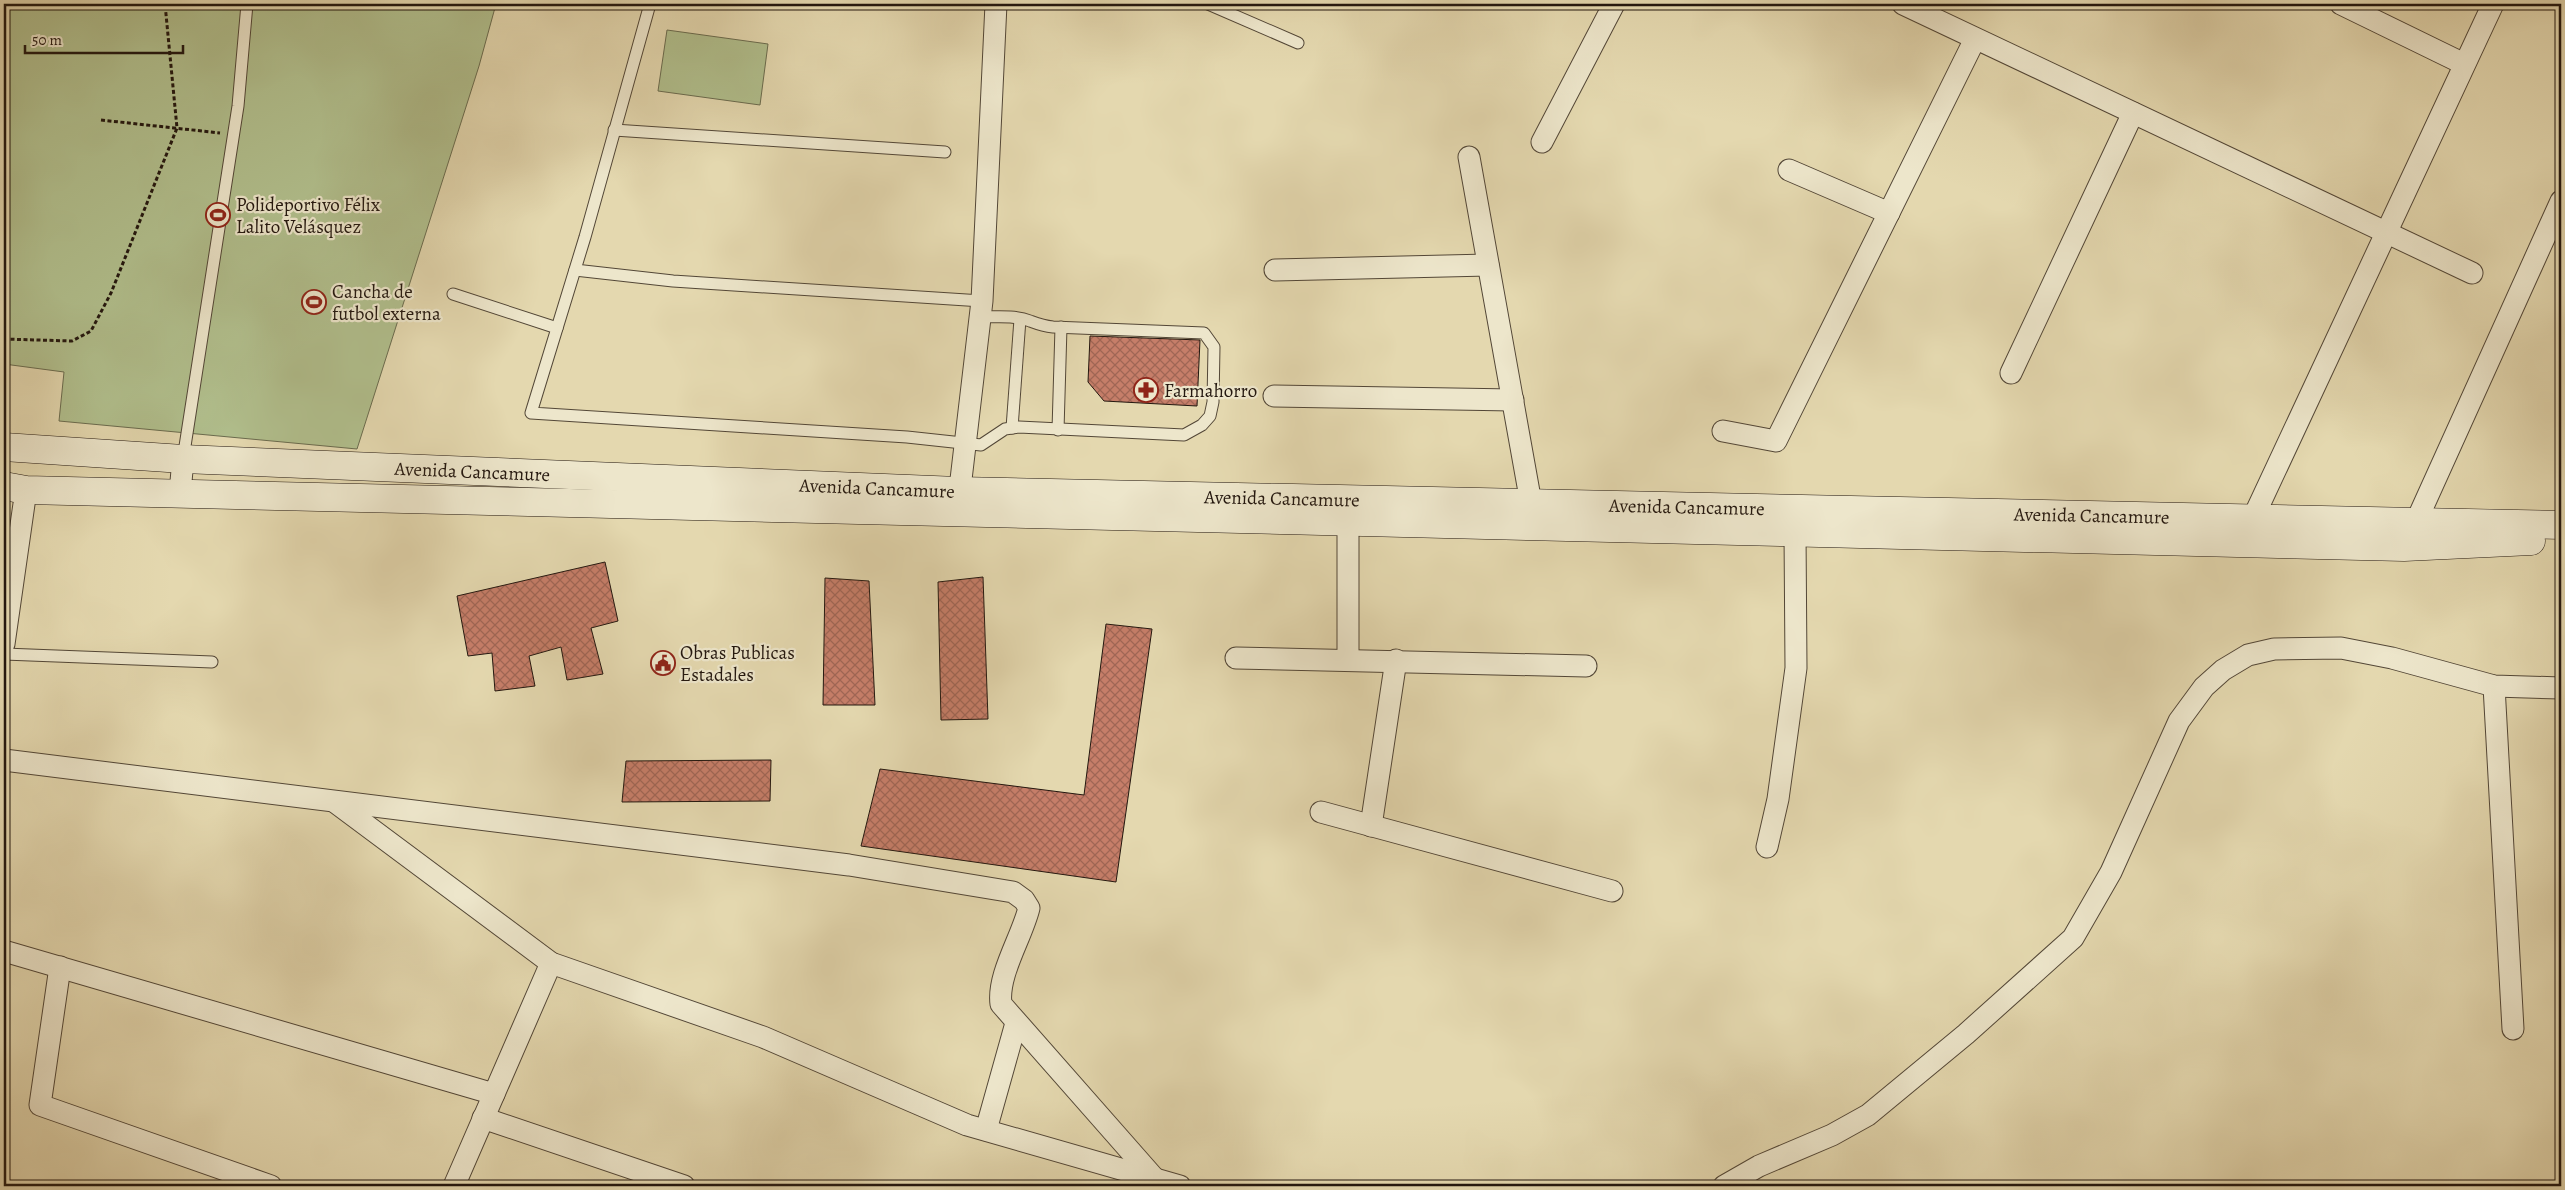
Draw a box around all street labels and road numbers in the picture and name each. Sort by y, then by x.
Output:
street label: Avenida Cancamure [393,456,551,488]
street label: Avenida Cancamure [798,472,955,505]
street label: Avenida Cancamure [1203,484,1360,514]
street label: Avenida Cancamure [1608,493,1765,522]
street label: Avenida Cancamure [2013,501,2170,531]

